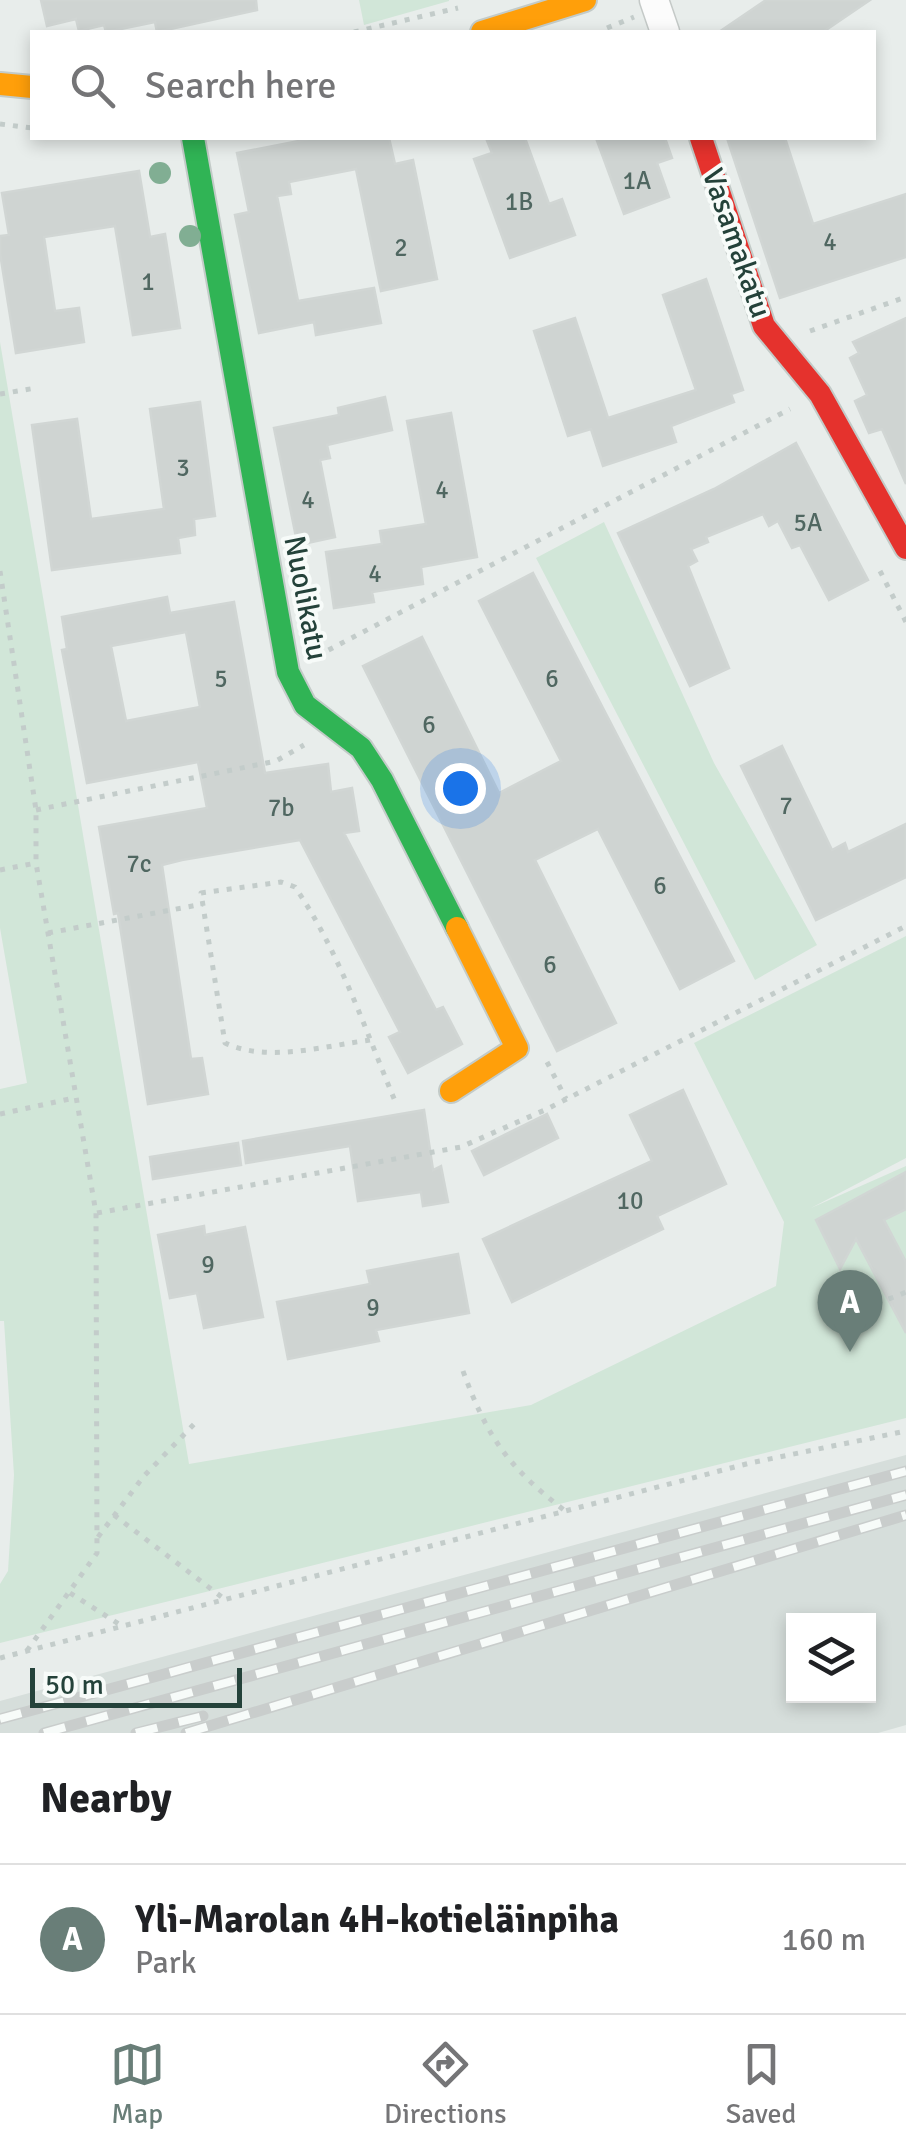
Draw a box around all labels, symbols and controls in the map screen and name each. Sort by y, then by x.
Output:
search box [30,30,876,140]
icon: search [65,58,120,113]
text: Search here [145,62,337,109]
street label: Vasamakatu [694,164,779,323]
house number: 1A [623,165,651,196]
house number: 1B [505,186,533,217]
house number: 4 [823,226,837,257]
house number: 2 [394,232,408,263]
house number: 1 [141,266,155,297]
house number: 3 [176,452,190,483]
house number: 4 [435,474,449,505]
house number: 4 [301,484,315,515]
house number: 5A [794,507,822,538]
street label: Nuolikatu [275,533,336,663]
house number: 4 [368,558,382,589]
house number: 5 [214,663,228,694]
house number: 6 [545,663,559,694]
house number: 6 [422,709,436,740]
your location [435,763,486,814]
house number: 7 [779,790,793,821]
house number: 7b [268,792,294,823]
house number: 7c [126,848,152,879]
house number: 6 [653,870,667,901]
house number: 6 [543,949,557,980]
house number: 10 [616,1185,644,1216]
house number: 9 [201,1249,215,1280]
pin: A [818,1270,882,1352]
house number: 9 [366,1292,380,1323]
map controls [786,1613,876,1703]
button: layers [786,1613,876,1703]
scale bar [30,1663,242,1708]
text: 50 m [45,1668,104,1702]
text: Nearby [40,1773,172,1824]
text: Yli-Marolan 4H-kotieläinpiha [135,1896,619,1943]
text: A [62,1920,83,1959]
text: 160 m [782,1920,866,1959]
text: Park [135,1943,197,1982]
tab: Map [110,2037,165,2131]
tab: Directions [384,2037,506,2131]
tab: Saved [726,2037,796,2131]

